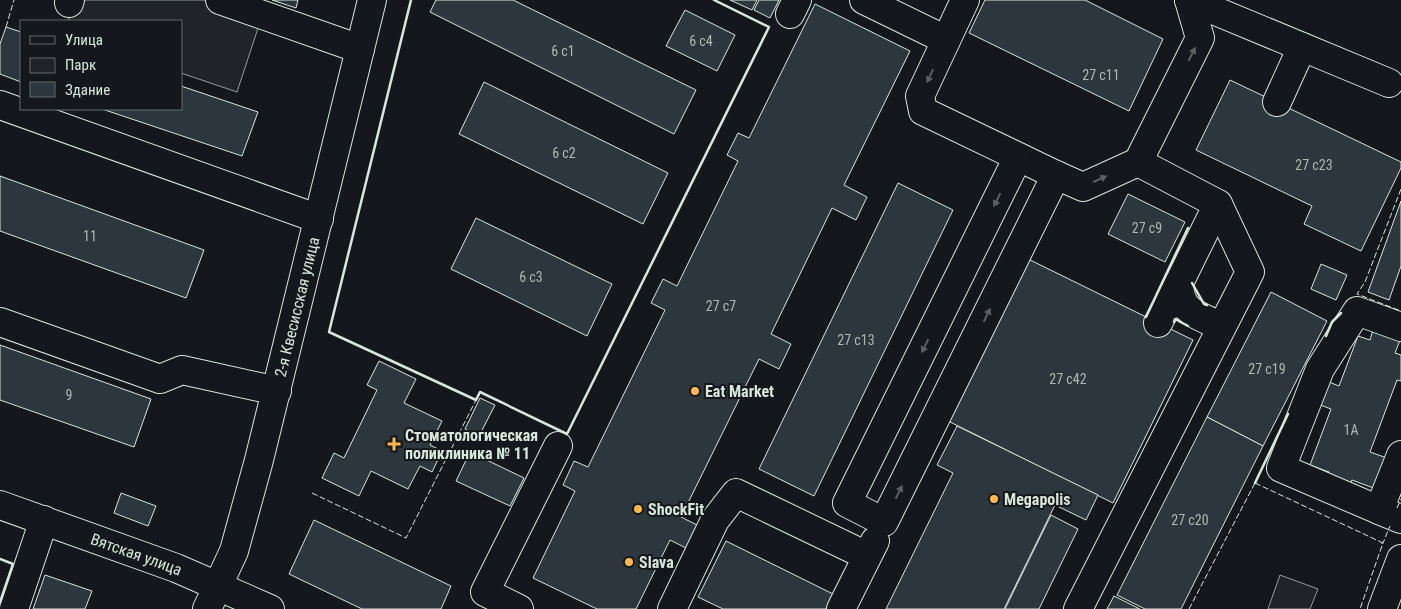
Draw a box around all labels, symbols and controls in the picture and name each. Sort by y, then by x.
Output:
legend [20,20,182,110]
text: Улица [65,31,103,49]
house number: 6 с4 [689,33,713,49]
house number: 6 с1 [551,43,575,59]
one-way arrow [1188,47,1196,61]
text: Парк [65,56,96,74]
house number: 27 с11 [1082,67,1120,83]
one-way arrow [925,69,933,83]
text: Здание [65,81,110,99]
house number: 6 с2 [552,145,576,161]
house number: 27 с23 [1295,157,1333,173]
one-way arrow [1093,175,1107,183]
one-way arrow [993,193,1001,208]
house number: 27 с9 [1132,220,1162,236]
house number: 11 [83,228,97,244]
street label: 2-я Квесисская улица [270,235,323,379]
house number: 6 с3 [519,269,543,285]
house number: 27 с7 [706,298,736,314]
one-way arrow [983,308,991,322]
house number: 27 с13 [837,332,875,348]
one-way arrow [921,339,929,353]
house number: 27 с19 [1248,361,1286,377]
house number: 27 с42 [1049,371,1087,387]
place label: Eat Market [705,382,774,401]
marker: Eat Market [689,385,701,397]
house number: 9 [66,387,72,403]
house number: 1А [1344,422,1358,438]
place label: Стоматологическая поликлиника № 11 [405,426,538,463]
marker: Стоматологическая поликлиника № 11 [387,437,401,451]
one-way arrow [895,485,903,499]
place label: Megapolis [1004,490,1071,509]
marker: Megapolis [988,493,1000,505]
place label: ShockFit [648,500,704,519]
marker: ShockFit [632,503,644,515]
house number: 27 с20 [1171,512,1209,528]
street label: Вятская улица [88,529,185,579]
place label: Slava [639,553,674,572]
marker: Slava [623,556,635,568]

